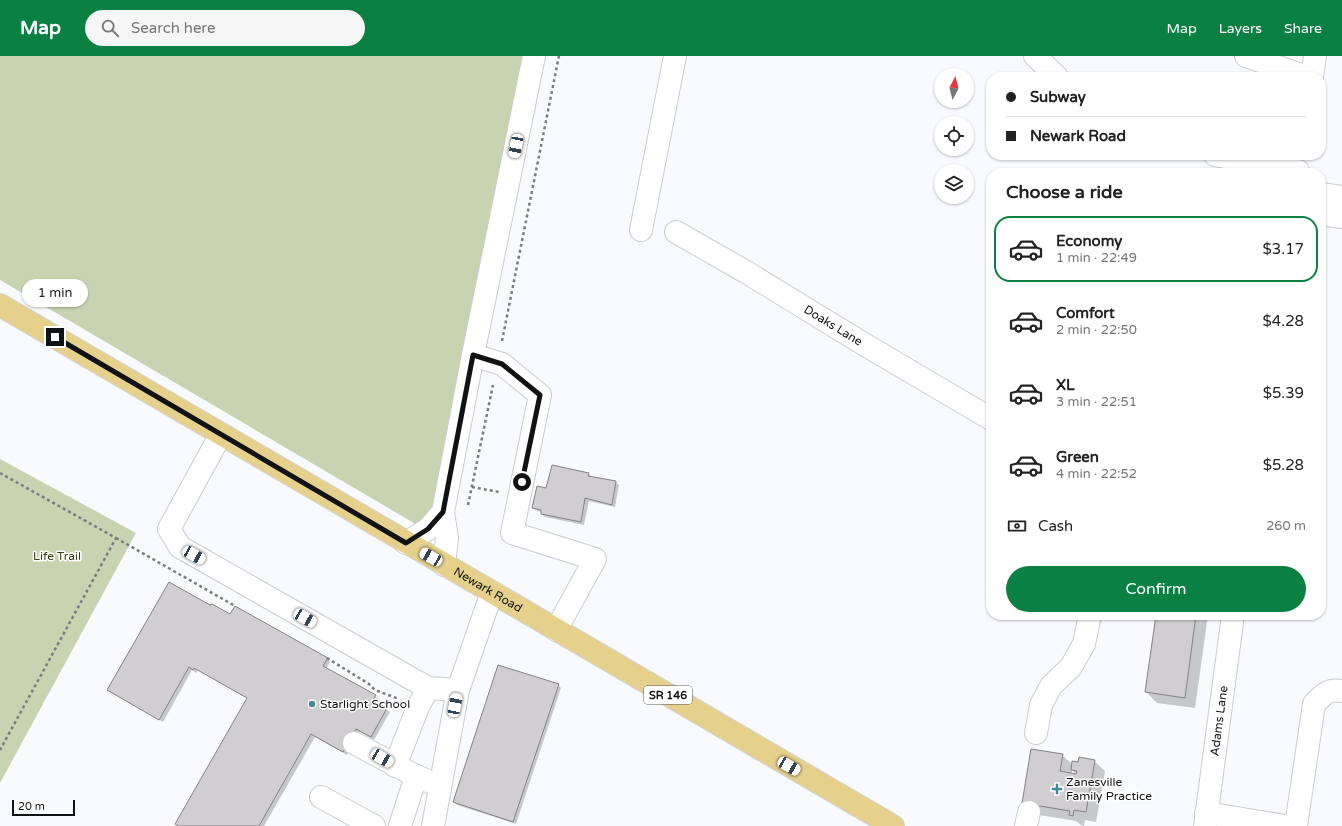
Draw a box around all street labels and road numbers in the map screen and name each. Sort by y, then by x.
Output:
street label: Doaks Lane [802,302,865,349]
street label: Newark Road [451,564,525,615]
street label: Adams Lane [1207,685,1231,757]
road number: SR 146 [644,686,692,704]

